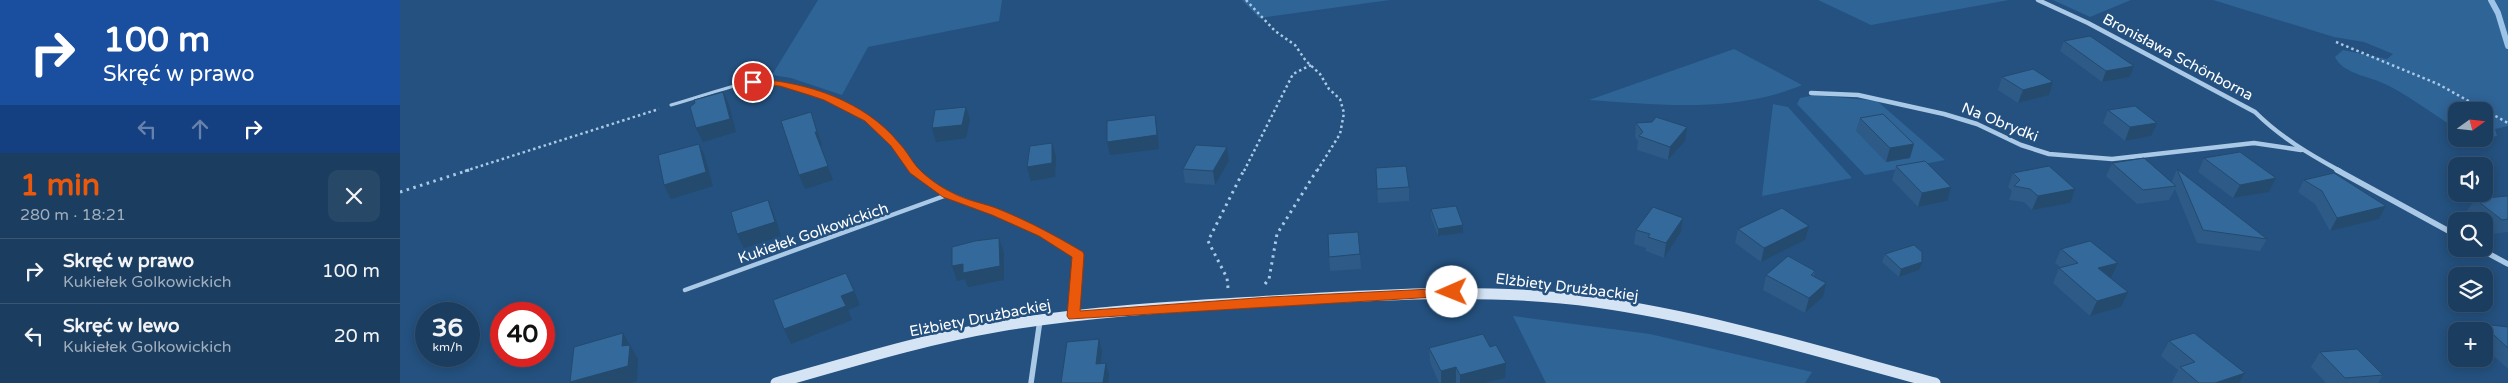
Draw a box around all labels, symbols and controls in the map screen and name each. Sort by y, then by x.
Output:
street label: Bronisława Schönborna [2100,10,2256,104]
text: 100 m [103,19,210,61]
icon: right [20,20,85,85]
text: Skręć w prawo [103,61,255,87]
pin [732,61,774,103]
icon: arrive [739,68,767,96]
street label: Na Obrydki [1959,98,2041,146]
north arrow [2448,102,2492,148]
map controls [2448,102,2493,367]
icon: left [133,115,161,143]
icon: ahead [186,115,214,143]
icon: right [239,115,267,143]
button: sound [2448,157,2493,202]
text: 1 min [20,167,100,204]
button: close [328,170,380,222]
street label: Kukiełek Golkowickich [735,199,891,267]
text: 280 m · 18:21 [20,205,126,225]
button: search [2448,212,2493,257]
text: Skręć w prawo [63,250,194,272]
icon: right [20,257,48,285]
text: 100 m [322,260,380,282]
position arrow [1425,265,1477,317]
button: layers [2448,267,2493,312]
street label: Elżbiety Drużbackiej [1495,269,1639,305]
text: Kukiełek Golkowickich [63,272,231,292]
street label: Elżbiety Drużbackiej [908,295,1052,341]
speed limit sign: 40 [490,302,555,367]
text: 36 [432,313,463,343]
text: Skręć w lewo [63,315,180,337]
icon: left [20,322,48,350]
button: + [2448,322,2493,367]
text: 20 m [334,325,380,347]
text: Kukiełek Golkowickich [63,337,231,357]
text: km/h [432,340,463,354]

